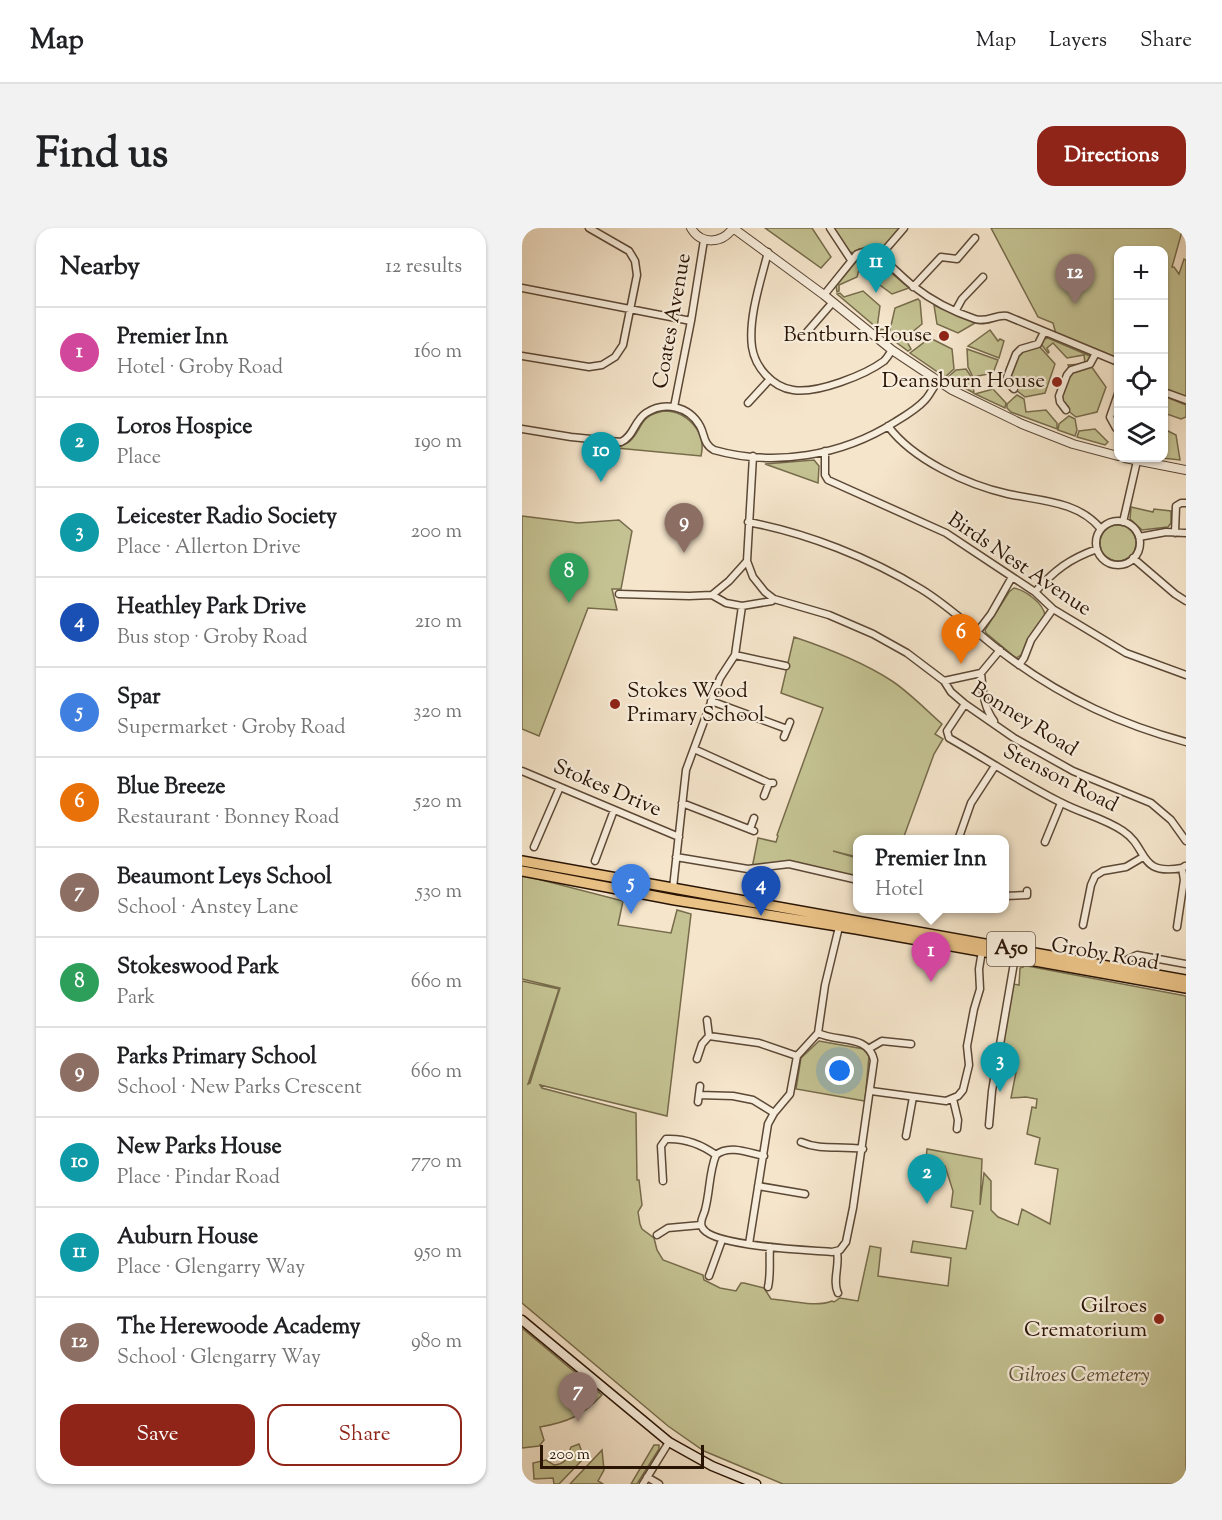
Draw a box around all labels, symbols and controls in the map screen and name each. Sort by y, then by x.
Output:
text: Map [30,21,84,61]
text: Map [976,26,1016,56]
text: Layers [1049,26,1107,56]
text: Share [1140,26,1192,56]
text: Find us [36,126,168,186]
button: Directions [1037,126,1186,186]
pin: 11 [856,244,896,293]
map controls [1114,246,1168,462]
button: + [1114,246,1168,300]
text: Nearby [60,249,140,286]
street label: Coates Avenue [646,251,700,391]
text: 12 results [385,253,462,282]
pin: 12 [1056,254,1094,304]
button: − [1114,300,1168,354]
place label: Bentburn House [783,321,932,351]
text: Premier Inn [117,322,228,354]
marker: Bentburn House [937,329,951,343]
text: 1 [76,338,83,367]
text: 160 m [414,338,462,367]
text: Hotel · Groby Road [117,354,283,383]
button: locate [1114,354,1168,408]
place label: Deansburn House [882,367,1045,397]
marker: Deansburn House [1050,375,1064,389]
button: layers [1114,408,1168,462]
text: Loros Hospice [117,412,253,444]
text: 2 [75,428,84,457]
text: 190 m [414,428,462,457]
pin: 10 [582,432,620,482]
text: Place [117,444,161,473]
text: Leicester Radio Society [117,502,337,534]
pin: 9 [664,504,704,553]
street label: Birds Nest Avenue [941,506,1097,624]
text: 3 [75,518,84,547]
text: 200 m [411,518,462,547]
text: Place · Allerton Drive [117,534,301,563]
pin: 8 [550,554,588,603]
text: Heathley Park Drive [117,592,306,624]
text: 4 [74,608,85,637]
text: 210 m [415,608,462,637]
pin: 6 [942,614,980,664]
text: Bus stop · Groby Road [117,624,307,653]
street label: Bonney Road [965,675,1083,765]
place label: Stokes Wood Primary School [627,677,765,731]
text: Spar [117,682,160,714]
marker: Stokes Wood Primary School [608,697,622,711]
text: 5 [76,698,83,727]
text: 320 m [413,698,462,727]
text: Supermarket · Groby Road [117,714,346,743]
street label: Stenson Road [997,737,1123,821]
street label: Stokes Drive [548,753,666,825]
text: Blue Breeze [117,772,225,804]
text: 6 [75,788,84,817]
text: 520 m [414,788,462,817]
text: Restaurant · Bonney Road [117,804,339,833]
popup [853,835,1009,913]
text: Premier Inn [875,844,987,876]
text: Beaumont Leys School [117,862,332,894]
pin: 5 [612,864,650,914]
pin: 4 [742,866,780,916]
text: Hotel [875,876,924,905]
text: 7 [74,878,85,907]
text: 530 m [416,878,462,907]
text: School · Anstey Lane [117,894,299,923]
street label: Groby Road [1049,931,1162,979]
pin: 1 [912,932,950,982]
road number: A50 [987,932,1035,966]
text: Stokeswood Park [117,952,279,984]
text: 8 [75,968,85,997]
text: 660 m [411,968,462,997]
text: Park [117,984,155,1013]
text: Parks Primary School [117,1042,317,1074]
pin: 3 [980,1042,1020,1092]
your location [825,1056,854,1085]
text: 9 [75,1058,84,1087]
text: 660 m [411,1058,462,1087]
text: School · New Parks Crescent [117,1074,362,1103]
text: New Parks House [117,1132,282,1164]
text: 10 [71,1148,88,1177]
text: 770 m [411,1148,462,1177]
pin: 2 [908,1154,946,1204]
text: Place · Pindar Road [117,1164,280,1193]
text: Auburn House [117,1222,258,1254]
text: 11 [73,1238,86,1267]
text: 950 m [414,1238,462,1267]
text: Place · Glengarry Way [117,1254,305,1283]
place label: Gilroes Crematorium [1024,1292,1147,1346]
text: The Herewoode Academy [117,1312,360,1344]
marker: Gilroes Crematorium [1152,1312,1166,1326]
text: 12 [71,1328,88,1357]
text: 980 m [411,1328,462,1357]
text: School · Glengarry Way [117,1344,321,1373]
park label: Gilroes Cemetery [1008,1361,1150,1391]
pin: 7 [558,1372,598,1422]
button: Save [60,1404,255,1466]
button: Share [267,1404,462,1466]
scale bar [540,1442,704,1470]
text: 200 m [549,1444,590,1467]

